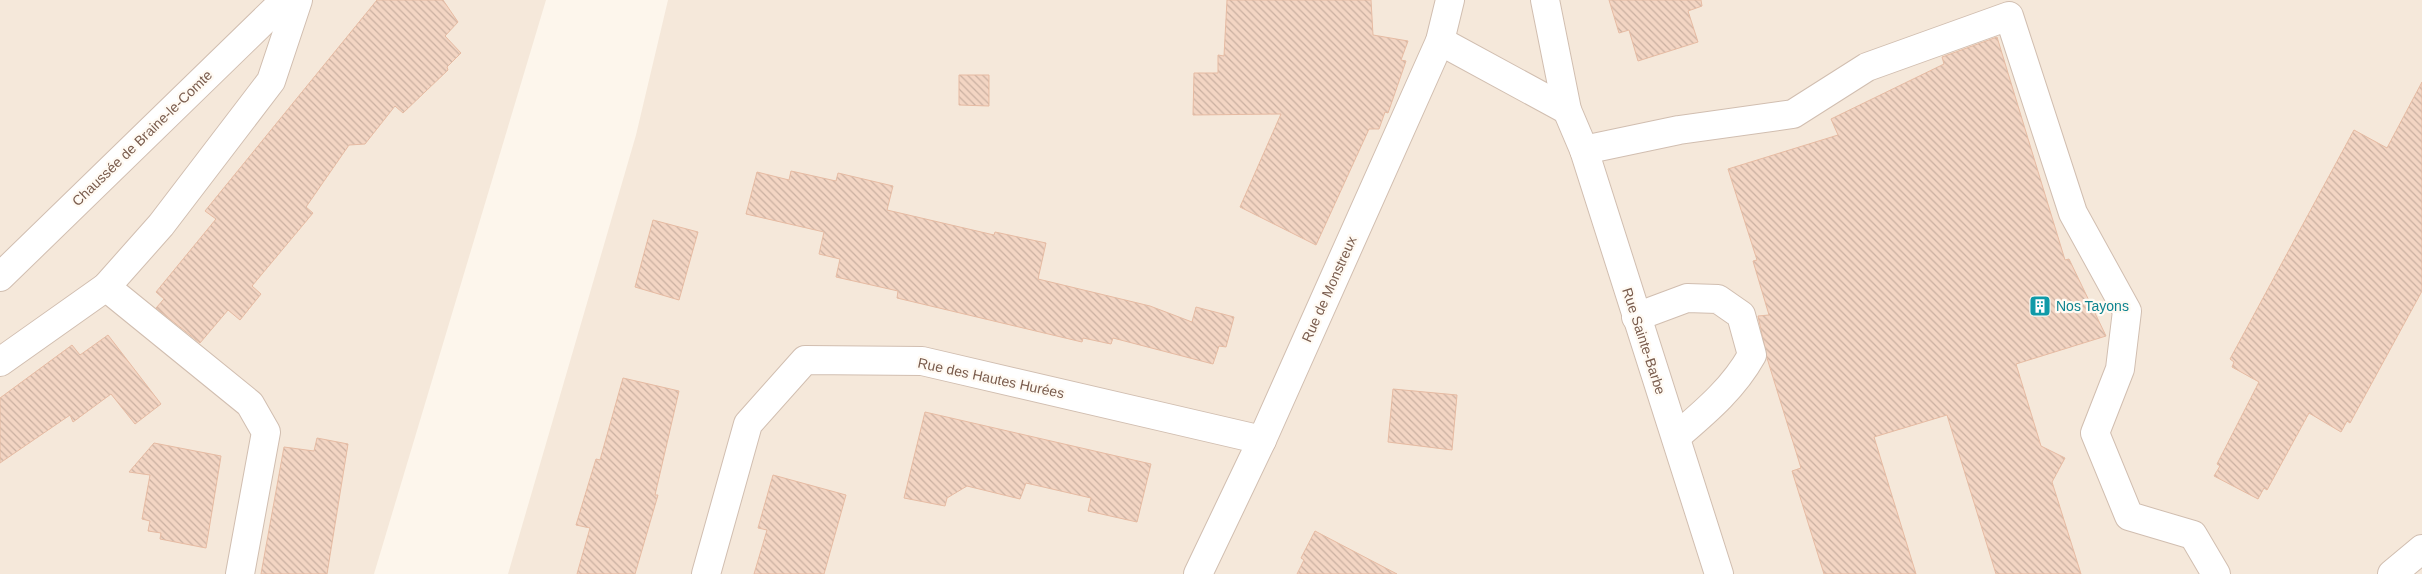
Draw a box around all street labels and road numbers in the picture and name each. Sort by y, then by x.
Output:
street label: Chaussée de Braine-le-Comte [69,67,215,209]
street label: Rue de Monstreux [1298,233,1360,345]
street label: Rue Sainte-Barbe [1619,286,1669,397]
street label: Rue des Hautes Hurées [916,355,1066,401]

